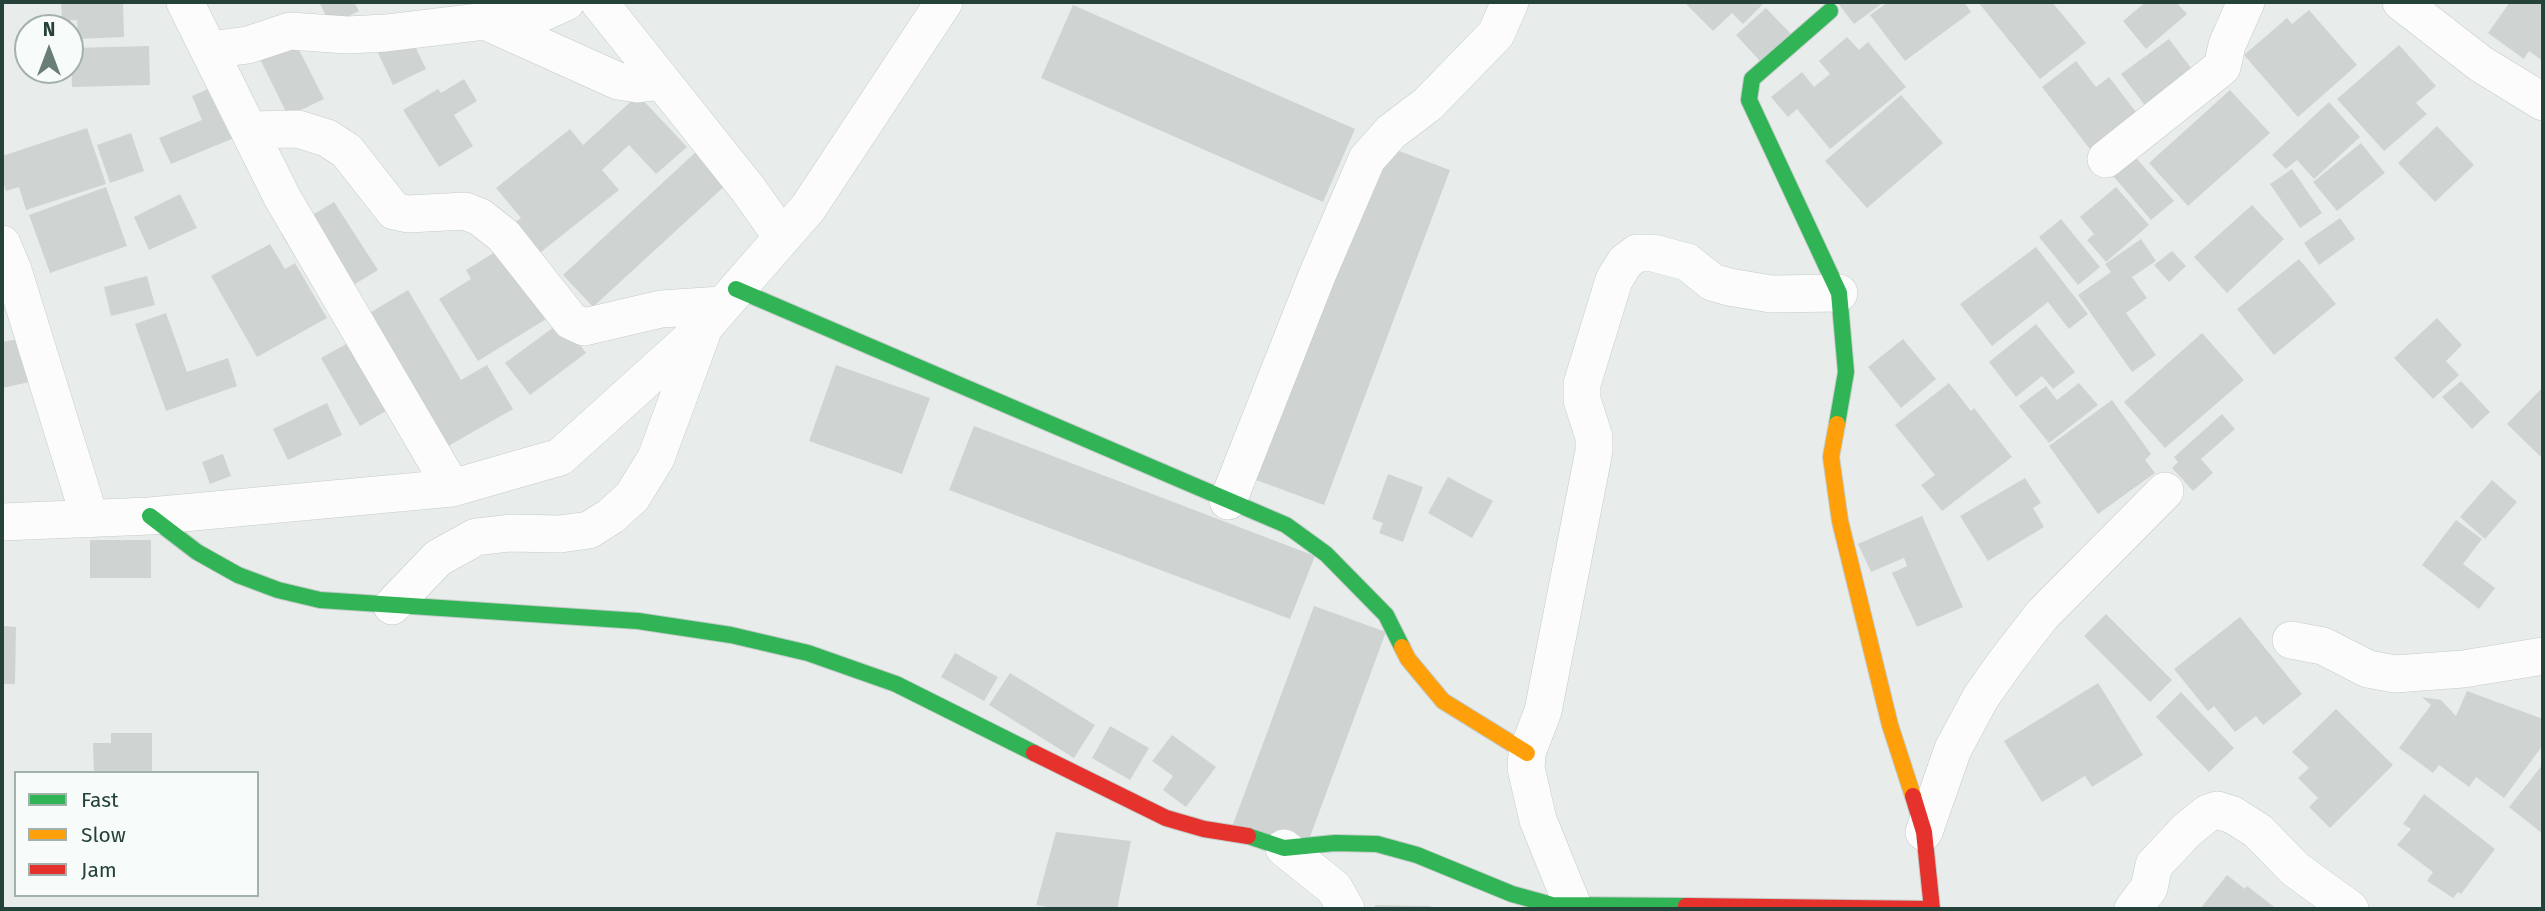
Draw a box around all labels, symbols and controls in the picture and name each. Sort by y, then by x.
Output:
north arrow [14,14,84,84]
text: N [43,18,55,41]
legend [14,771,259,897]
text: Fast [81,787,119,813]
text: Slow [81,822,126,848]
text: Jam [81,857,117,883]

